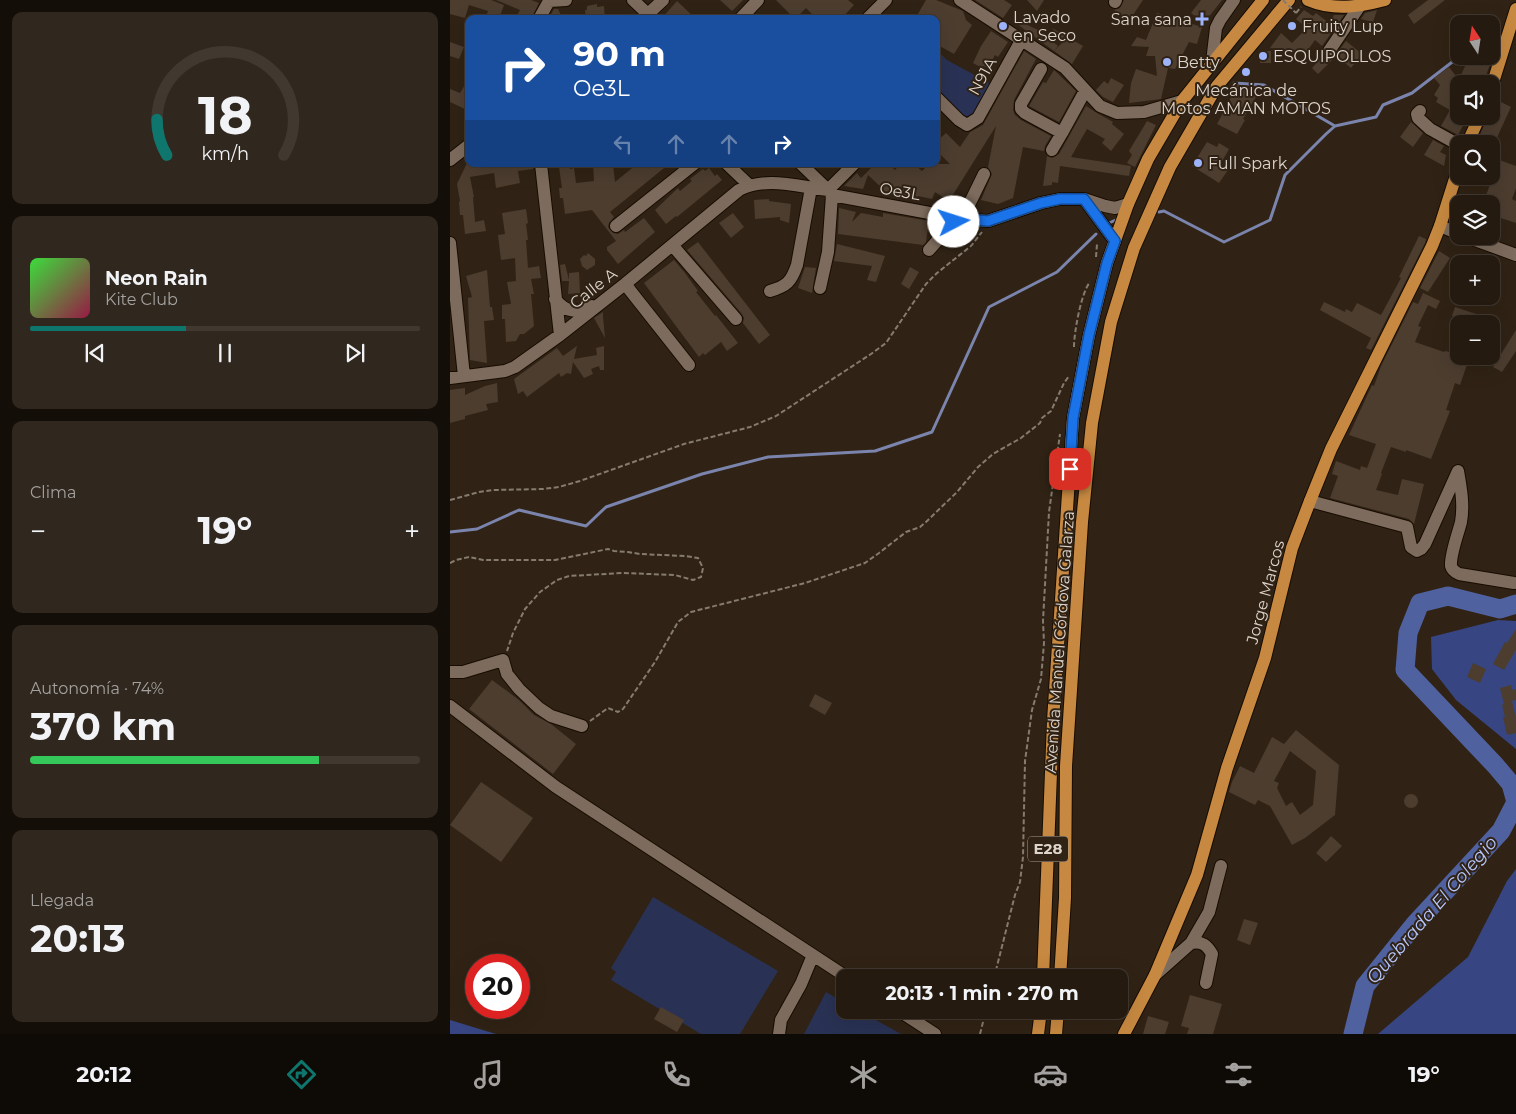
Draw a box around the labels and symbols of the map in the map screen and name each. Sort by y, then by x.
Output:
place label: Lavado en Seco [1013,8,1076,45]
place label: Sana sana [1111,10,1192,29]
marker: Sana sana [1196,13,1208,25]
north arrow [1450,15,1500,65]
place label: Fruity Lup [1302,17,1383,36]
marker: Lavado en Seco [997,20,1009,32]
marker: Fruity Lup [1286,20,1298,32]
place label: ESQUIPOLLOS [1273,47,1391,66]
marker: ESQUIPOLLOS [1257,50,1269,62]
place label: Betty [1177,53,1220,72]
street label: N91A [964,54,1001,98]
marker: Betty [1161,56,1173,68]
marker: Mecánica de Motos AMAN MOTOS [1240,66,1252,78]
place label: Mecánica de Motos AMAN MOTOS [1161,81,1331,118]
place label: Full Spark [1208,154,1288,173]
marker: Full Spark [1192,157,1204,169]
street label: Oe3L [878,179,922,205]
position arrow [927,195,979,247]
street label: Calle A [566,264,621,313]
pin [1049,448,1091,490]
street label: Avenida Manuel Córdova Galarza [1041,510,1078,774]
street label: Jorge Marcos [1242,538,1289,647]
water label: Quebrada El Colegio [1362,832,1502,988]
road number: E28 [1028,836,1068,862]
speed limit sign: 20 [465,954,530,1019]

